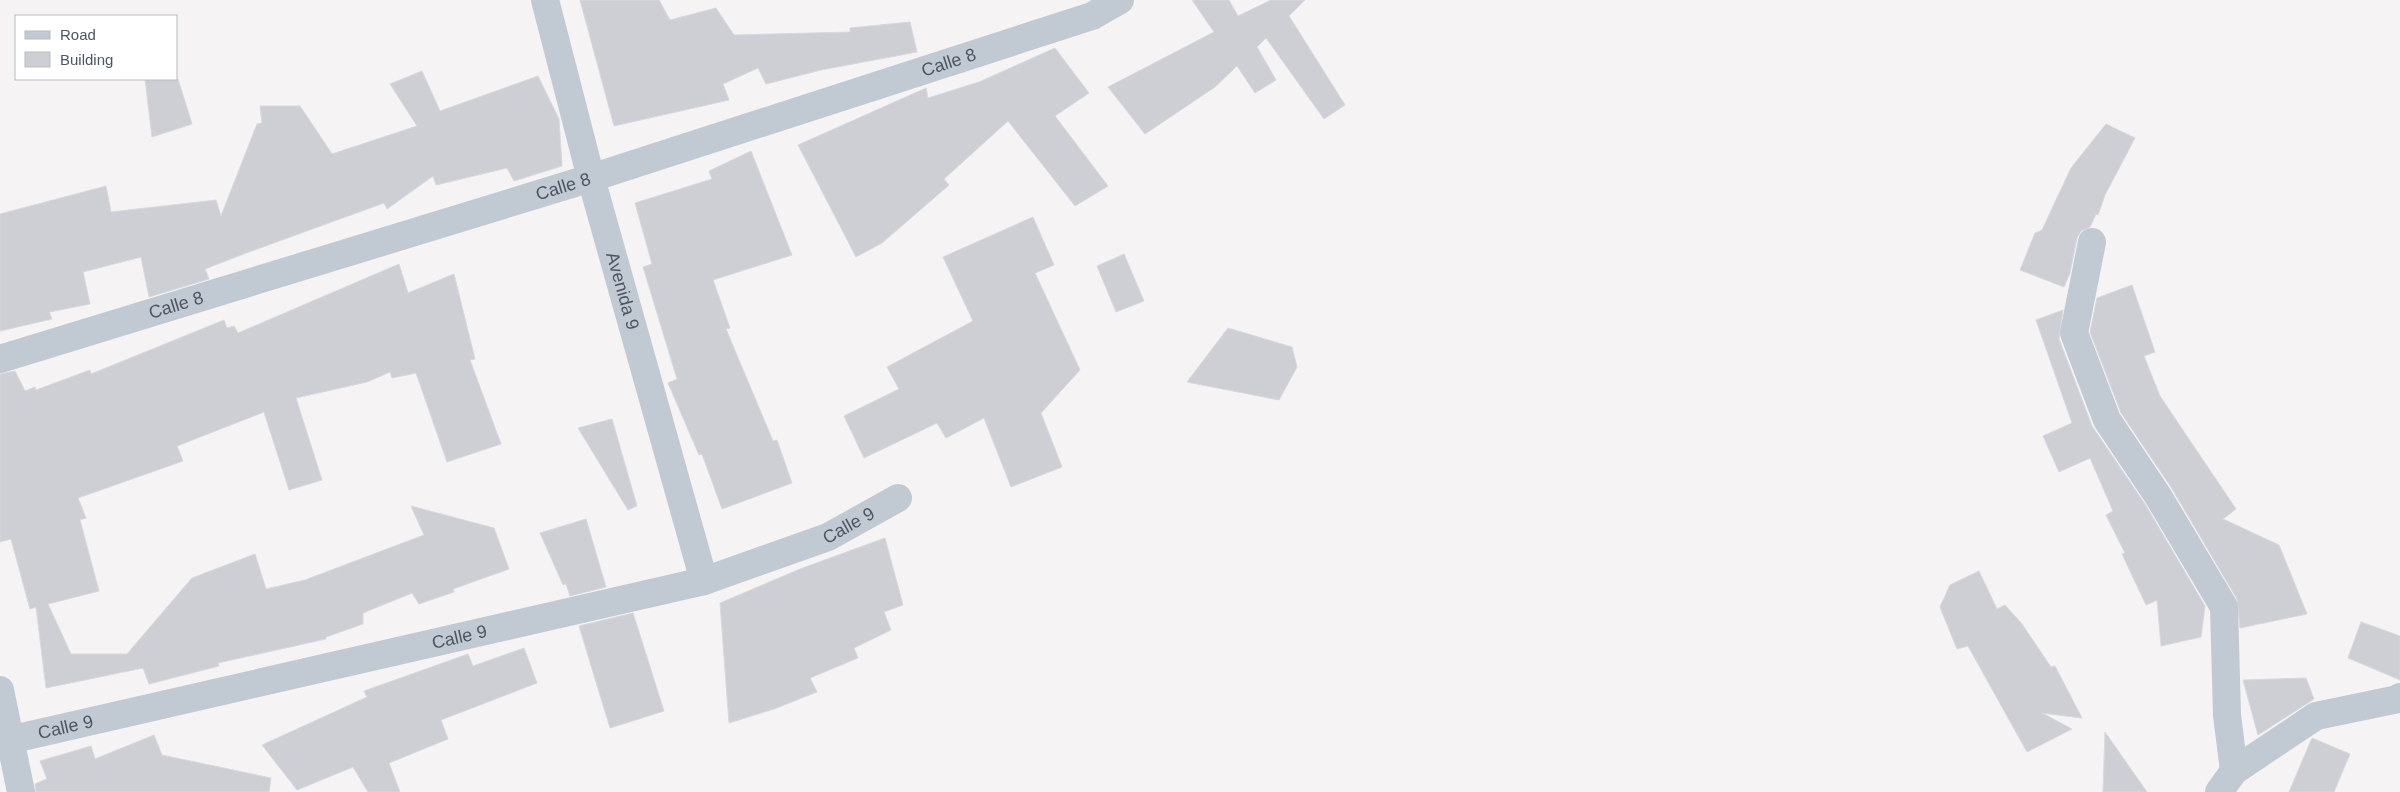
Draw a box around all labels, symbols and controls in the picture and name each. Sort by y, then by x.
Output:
legend [15,15,178,80]
text: Road [60,26,96,43]
street label: Calle 8 [919,44,978,80]
text: Building [60,51,113,68]
street label: Calle 8 [533,169,593,204]
street label: Avenida 9 [602,250,643,332]
street label: Calle 8 [146,287,206,323]
street label: Calle 9 [819,503,878,548]
street label: Calle 9 [430,621,489,653]
street label: Calle 9 [36,711,95,743]

